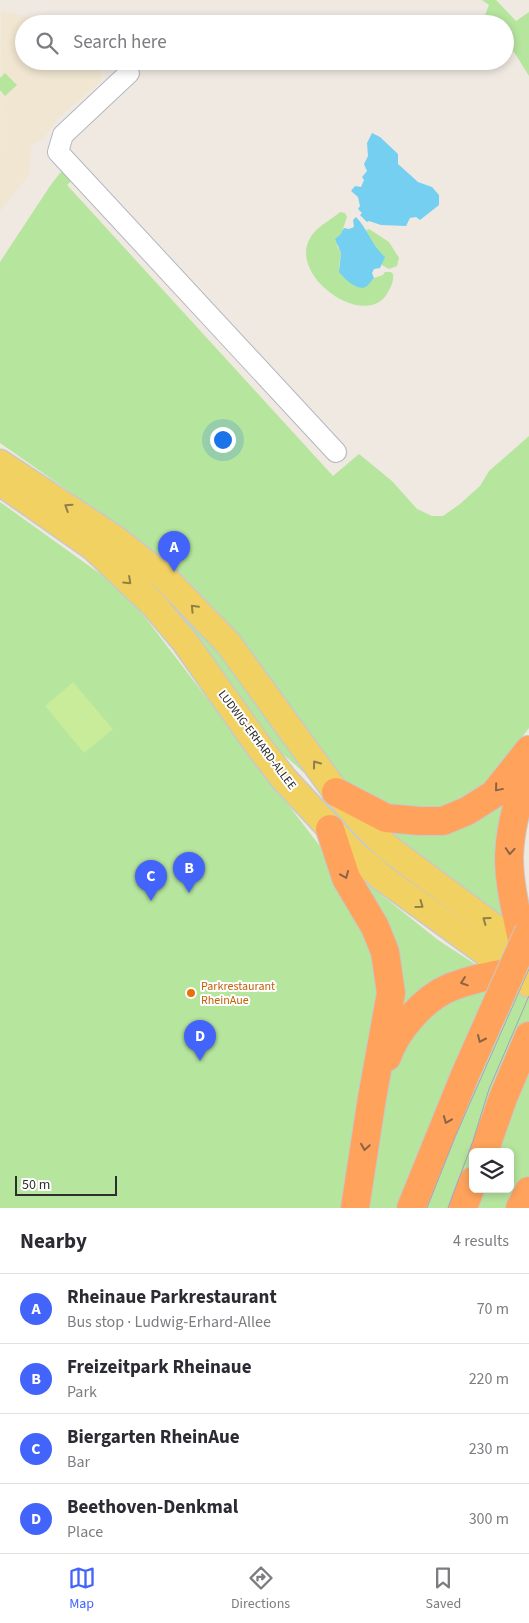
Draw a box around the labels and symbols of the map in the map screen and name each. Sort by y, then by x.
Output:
your location [210,427,236,453]
one-way arrow [64,504,73,513]
pin: A [158,531,190,572]
one-way arrow [123,575,132,584]
one-way arrow [191,605,200,614]
street label: LUDWIG-ERHARD-ALLEE [214,687,300,793]
one-way arrow [313,761,321,770]
one-way arrow [495,782,504,791]
one-way arrow [505,847,516,855]
pin: B [173,852,205,893]
pin: C [135,860,167,901]
one-way arrow [339,870,350,879]
one-way arrow [414,899,423,908]
one-way arrow [482,917,492,926]
one-way arrow [460,976,469,986]
place label: Parkrestaurant RheinAue [201,978,275,1009]
marker: Parkrestaurant RheinAue [185,987,197,999]
pin: D [184,1020,216,1061]
one-way arrow [477,1034,488,1043]
one-way arrow [443,1115,453,1124]
one-way arrow [360,1142,370,1151]
scale bar [15,1173,118,1196]

